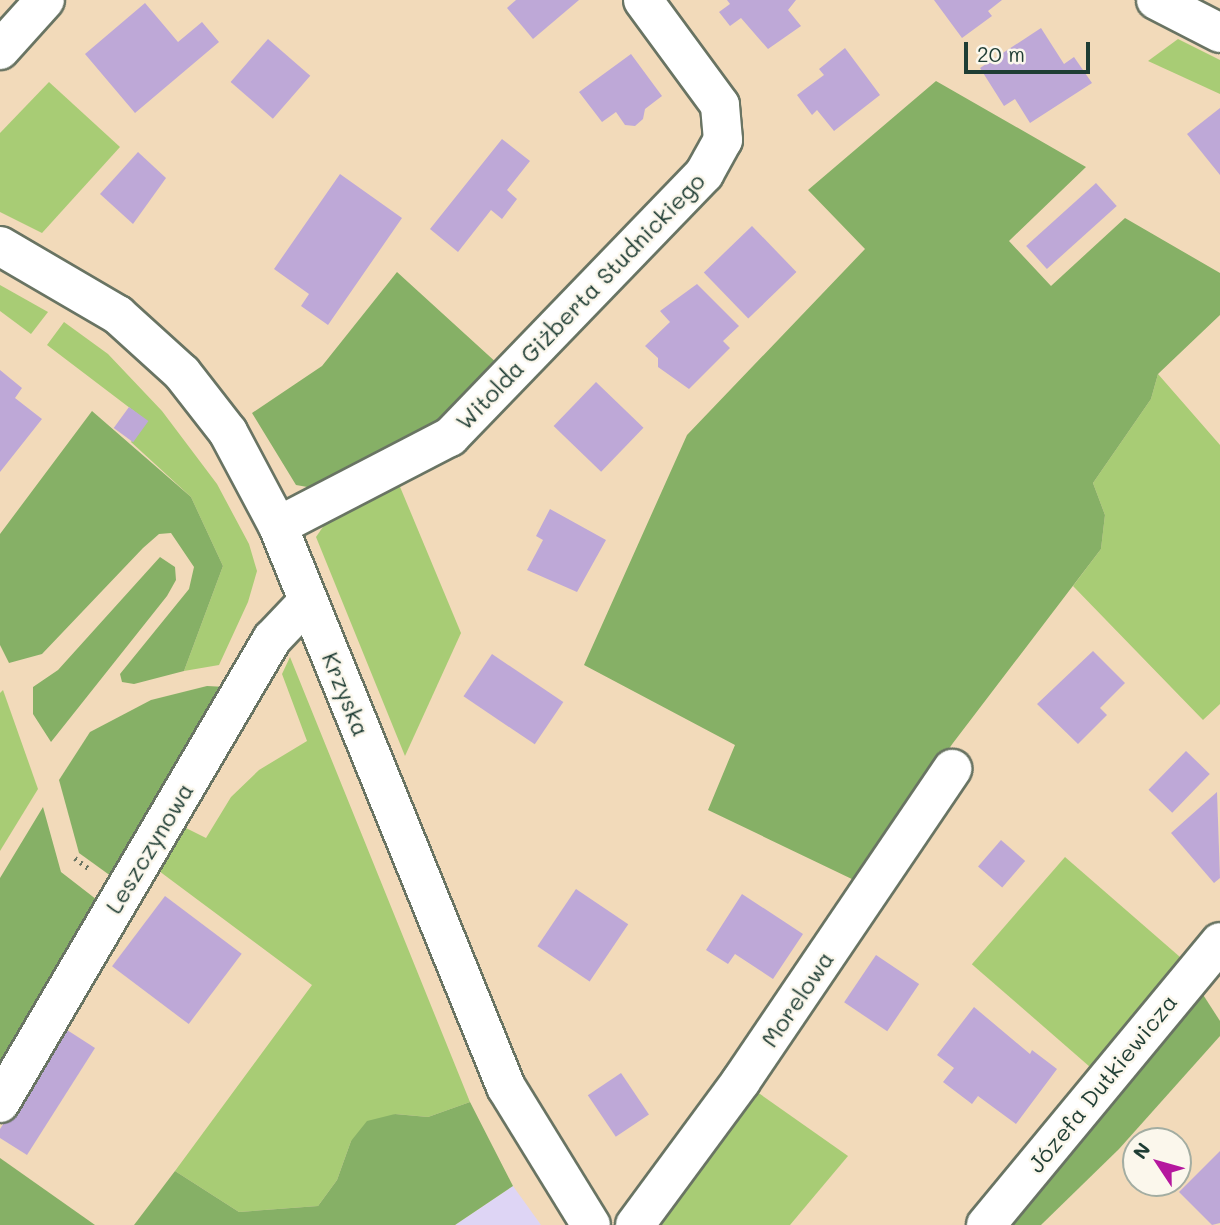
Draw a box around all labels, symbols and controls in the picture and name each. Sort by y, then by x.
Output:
scale bar [968,28,1094,72]
text: 20 m [977,40,1025,67]
street label: Witolda Giżberta Studnickiego [450,167,710,435]
street label: Krzyska [317,648,375,740]
street label: Leszczynowa [99,778,199,918]
street label: Morelowa [755,946,839,1052]
street label: Józefa Dutkiewicza [1022,988,1182,1178]
north arrow [1122,1127,1192,1197]
text: N [1127,1137,1156,1164]

